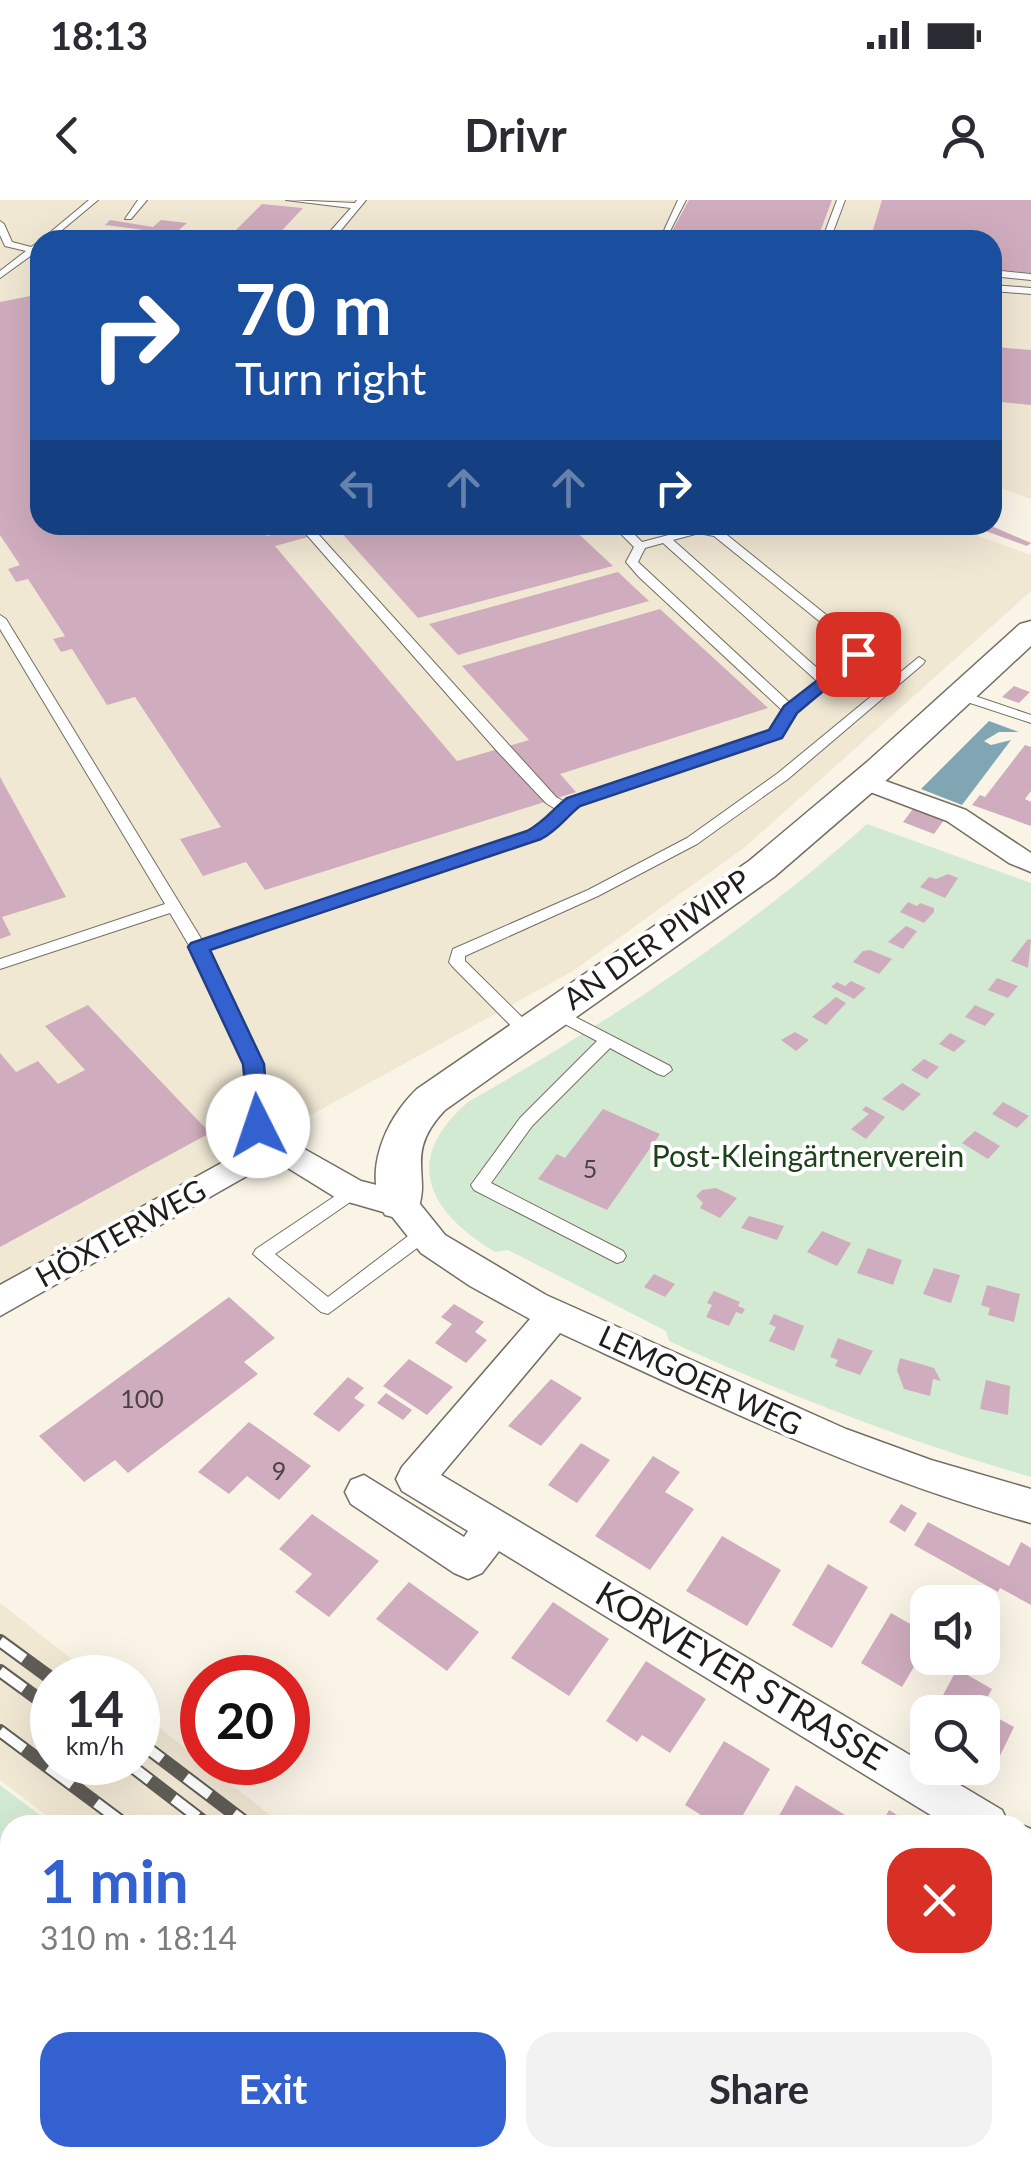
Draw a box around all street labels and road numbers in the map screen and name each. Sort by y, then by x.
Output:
street label: AN DER PIWIPP [556,861,756,1016]
street label: HÖXTERWEG [29,1171,211,1294]
street label: LEMGOER WEG [594,1316,808,1442]
street label: KORVEYER STRASSE [589,1571,895,1778]

